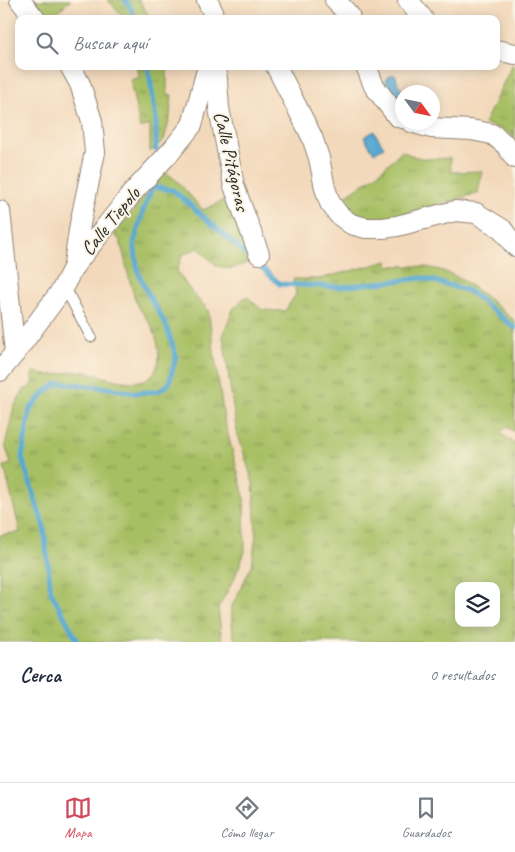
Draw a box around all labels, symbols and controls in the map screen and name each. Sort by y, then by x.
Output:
search box [15,15,500,70]
icon: search [33,29,61,57]
text: Buscar aquí [73,31,147,55]
north arrow [395,85,440,130]
street label: Calle Pitágoras [208,109,256,215]
street label: Calle Tiepolo [75,181,146,261]
map controls [455,582,500,627]
button: layers [455,582,500,627]
text: Cerca [20,662,61,688]
text: 0 resultados [430,665,495,685]
tab: Mapa [64,794,92,841]
tab: Cómo llegar [220,794,273,841]
tab: Guardados [402,794,451,841]

